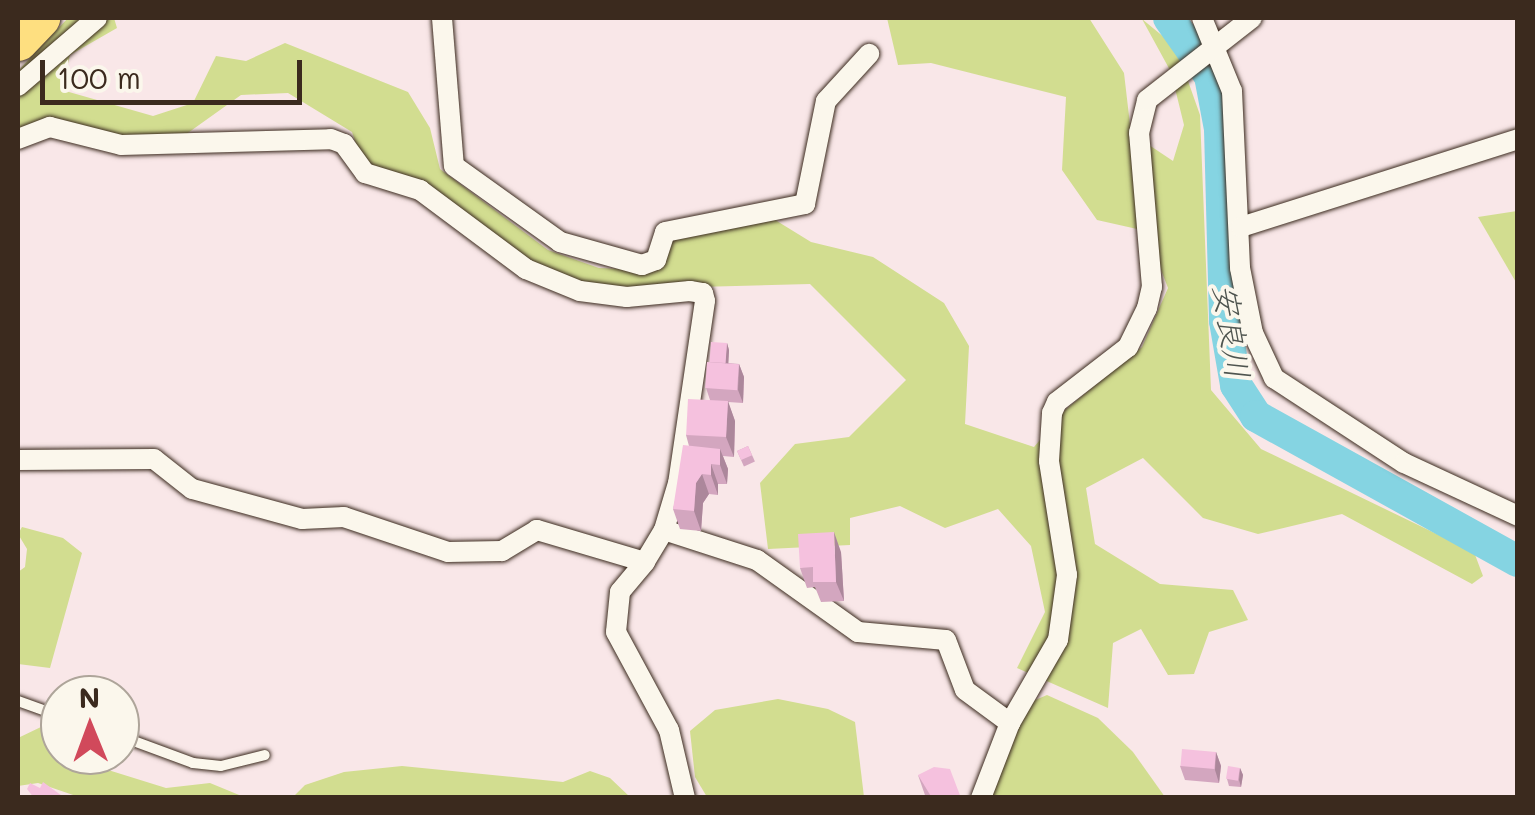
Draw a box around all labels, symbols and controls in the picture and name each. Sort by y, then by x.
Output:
scale bar [45,40,308,102]
text: 100 m [57,57,141,97]
water label: 安良川 [1207,281,1259,381]
north arrow [40,675,140,775]
text: N [79,679,100,715]

